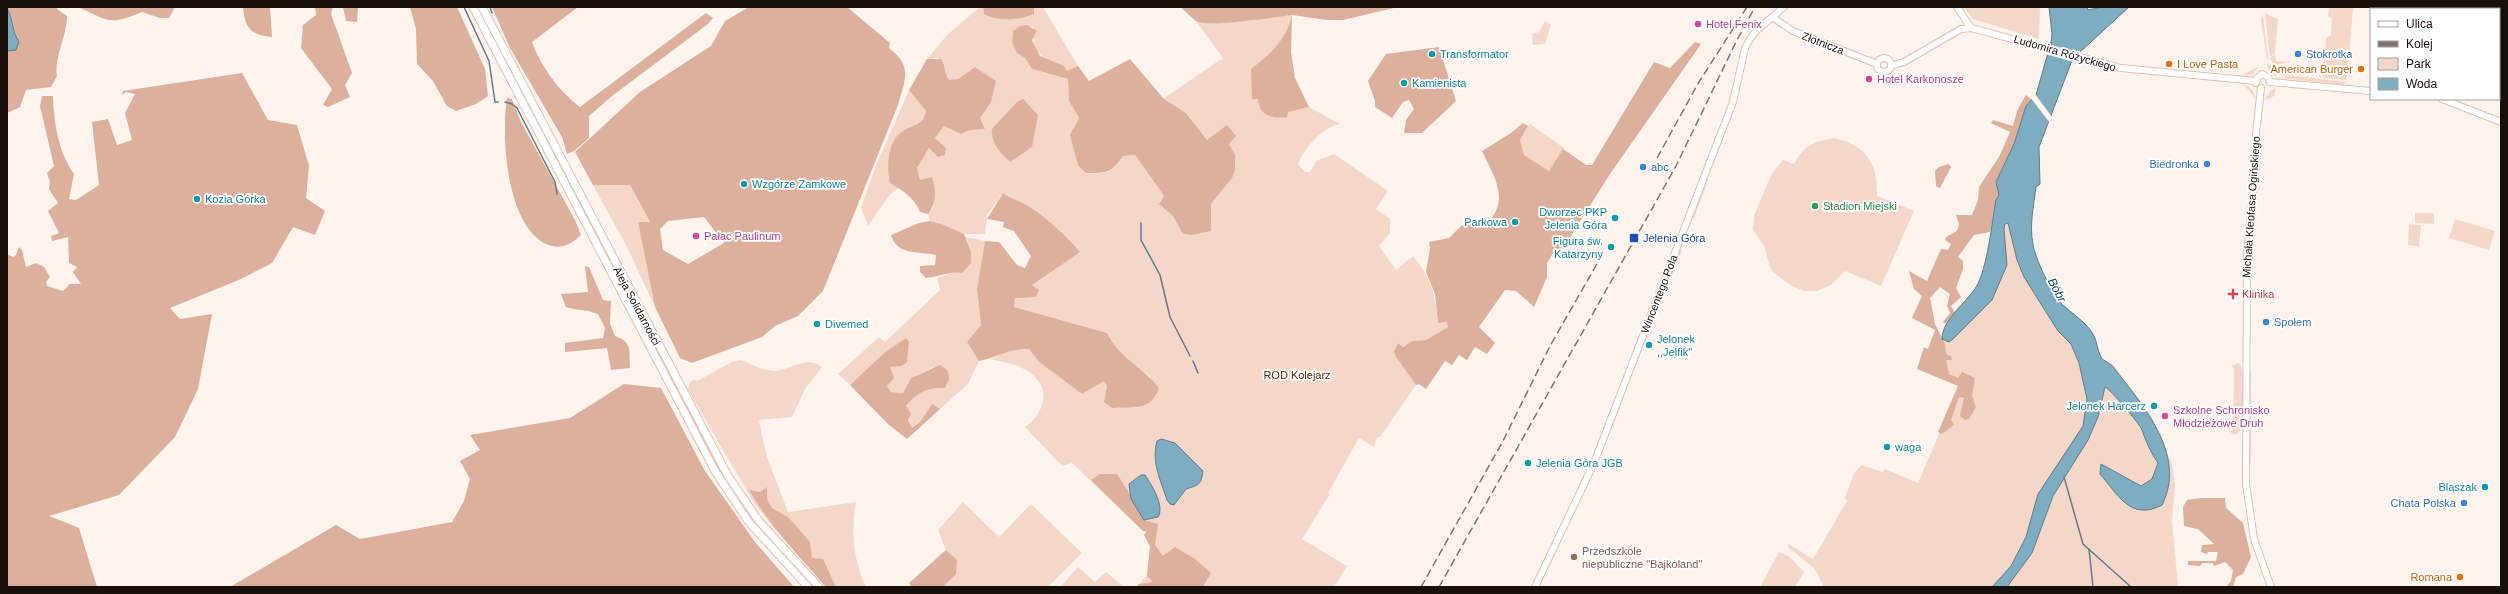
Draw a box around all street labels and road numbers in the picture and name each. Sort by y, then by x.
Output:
street label: Złotnicza [1800,30,1847,57]
street label: Ludomira Różyckiego [2013,33,2117,73]
street label: Michała Kleofasa Ogińskiego [2240,136,2262,278]
street label: Wincentego Pola [1638,252,1680,335]
street label: Aleja Solidarności [611,265,663,347]

